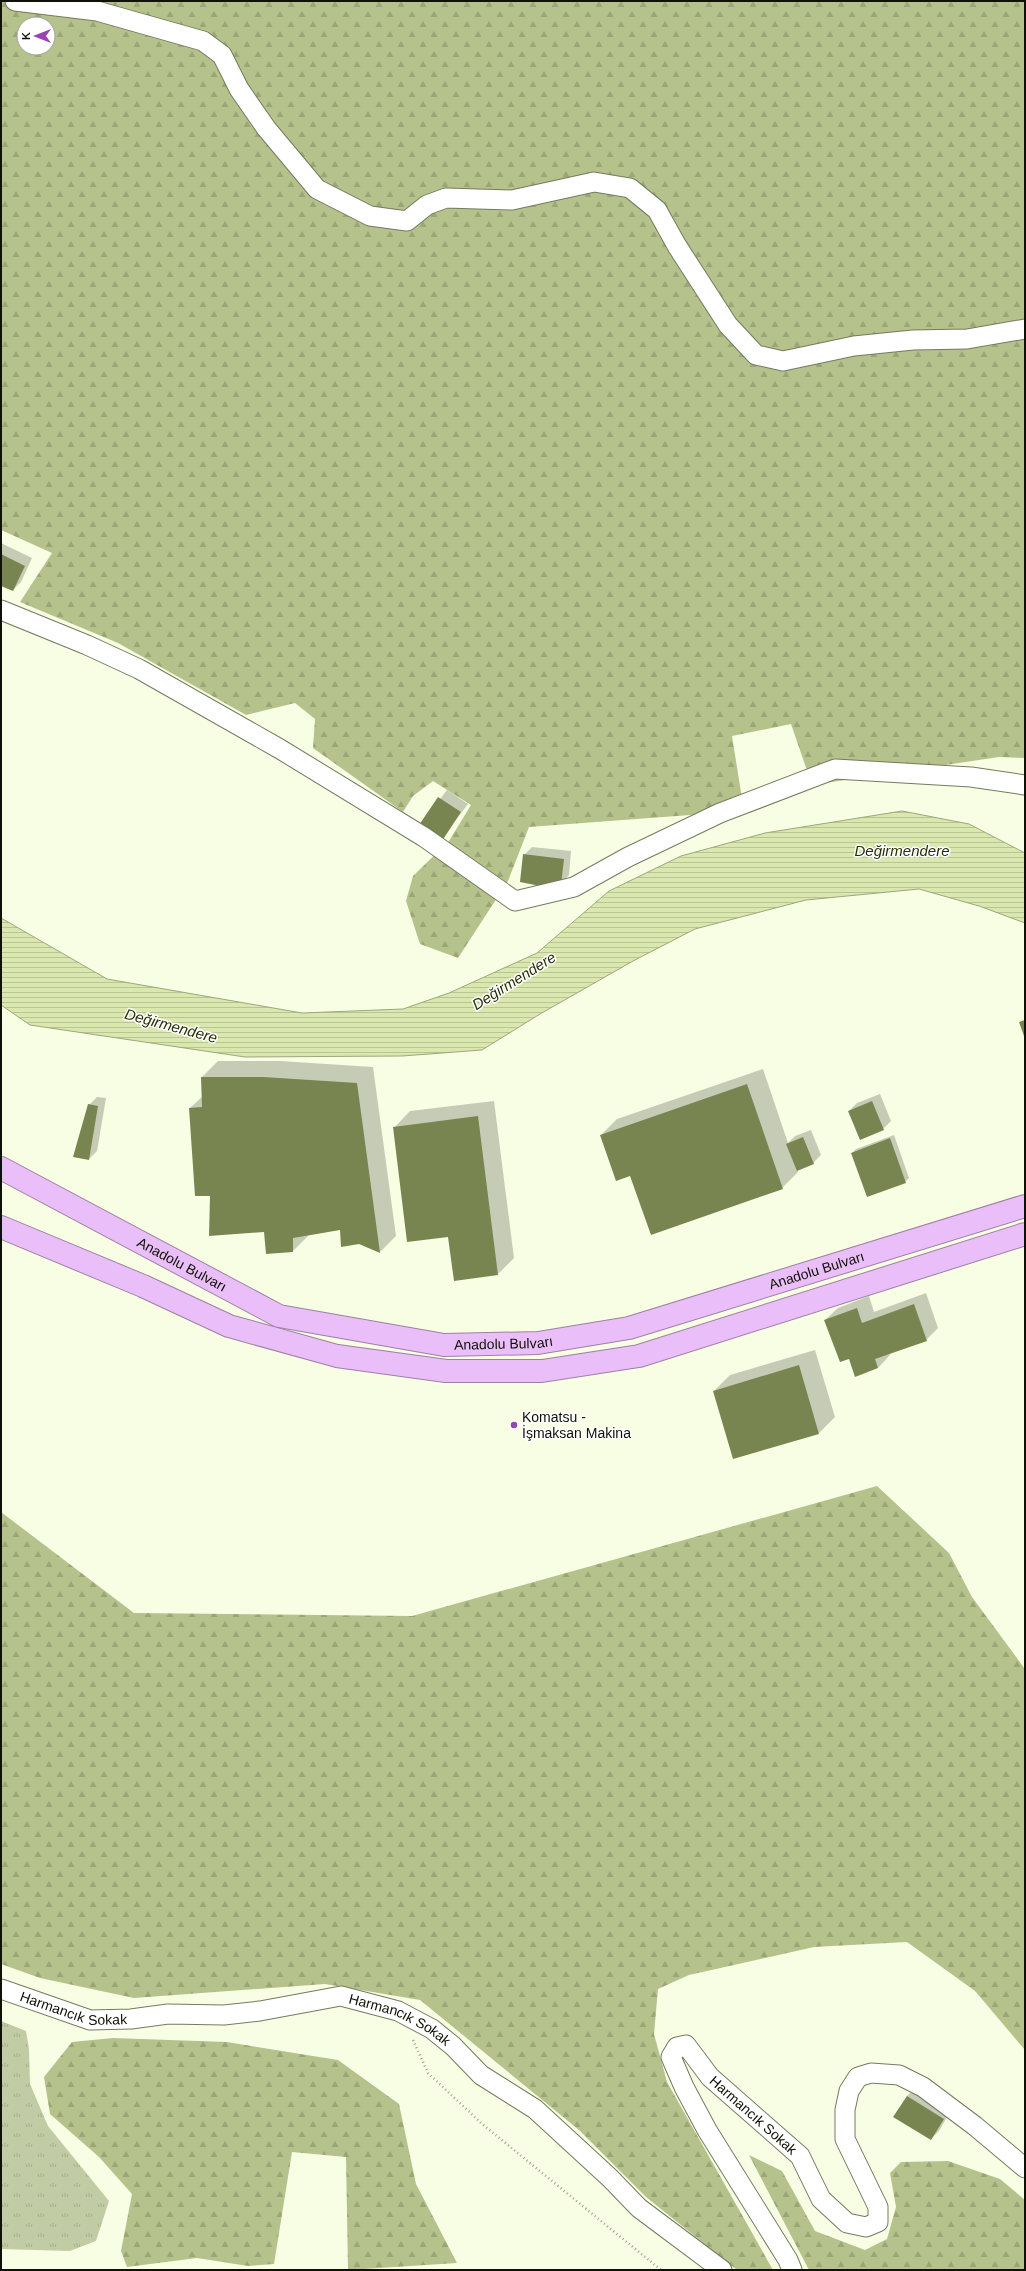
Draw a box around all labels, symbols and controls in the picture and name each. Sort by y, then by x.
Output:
north arrow [16,16,56,56]
text: K [20,32,32,40]
water label: Değirmendere [854,842,950,859]
water label: Değirmendere [469,948,559,1013]
water label: Değirmendere [123,1005,219,1046]
street label: Anadolu Bulvarı [135,1234,229,1295]
street label: Anadolu Bulvarı [767,1248,866,1292]
street label: Anadolu Bulvarı [454,1333,554,1353]
place label: Komatsu - İşmaksan Makina [522,1409,631,1441]
marker: Komatsu - İşmaksan Makina [509,1420,519,1430]
street label: Harmancık Sokak [18,1988,128,2028]
street label: Harmancık Sokak [347,1990,455,2049]
street label: Harmancık Sokak [707,2073,801,2158]

